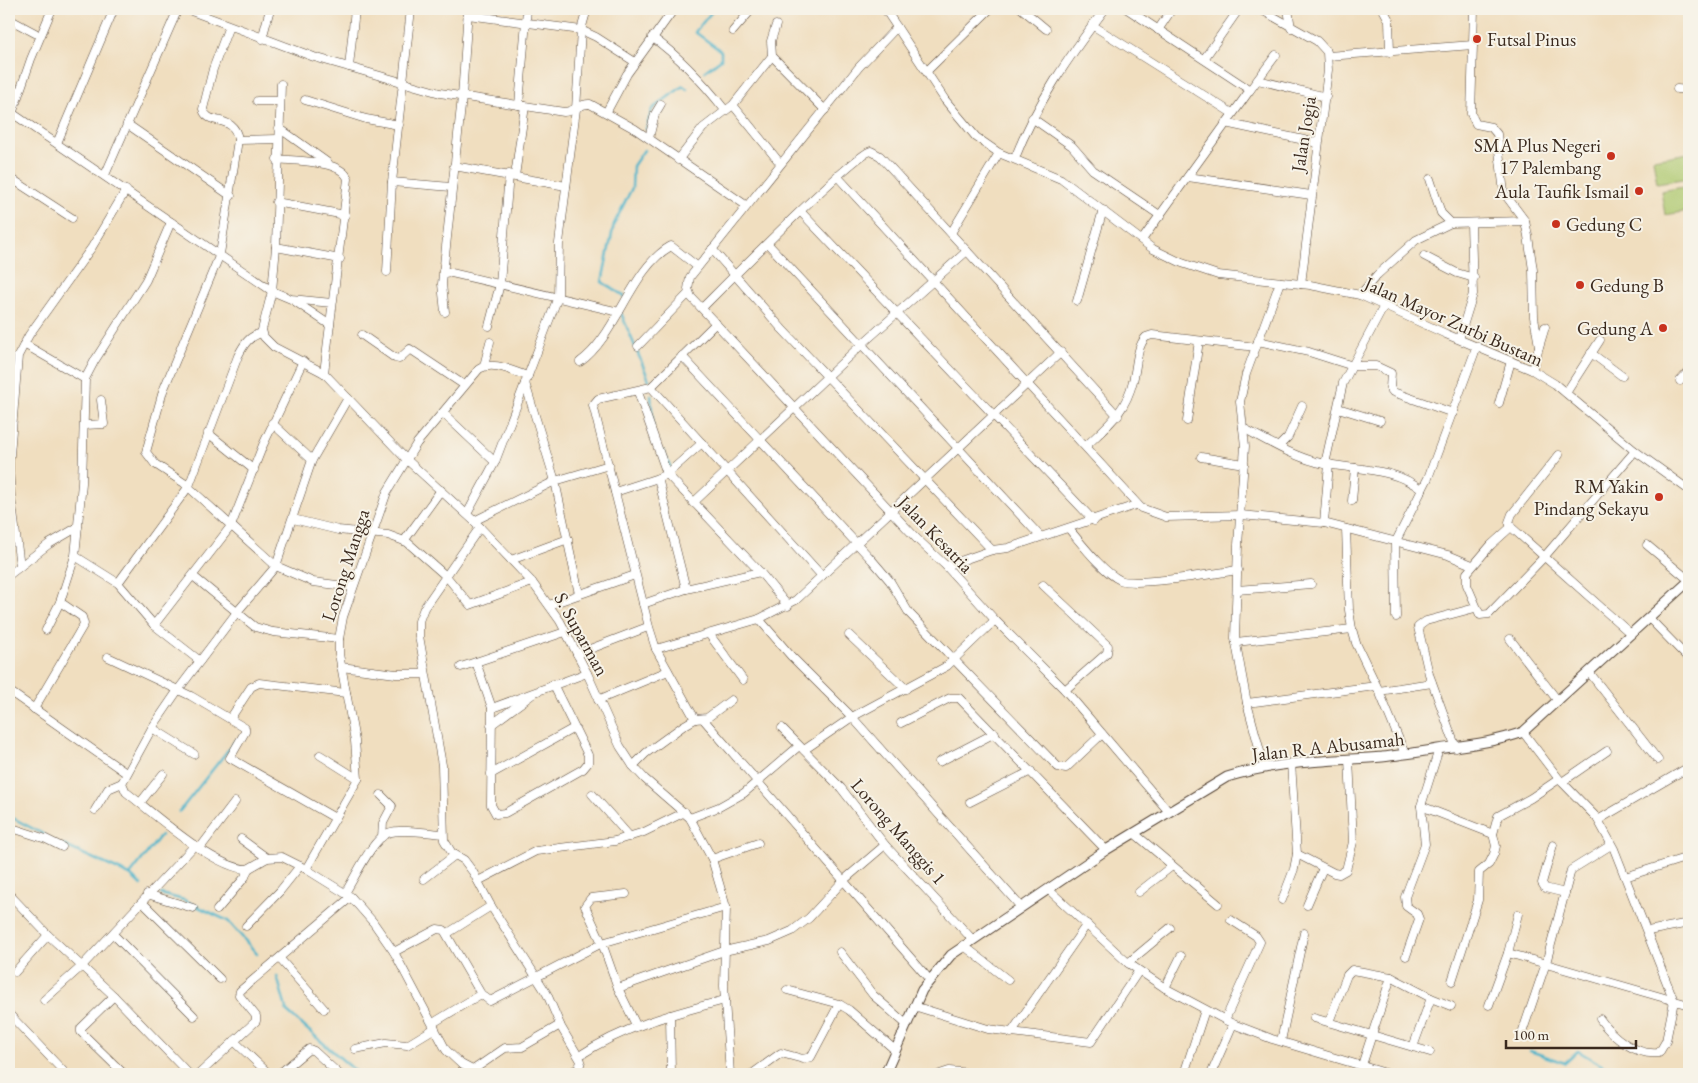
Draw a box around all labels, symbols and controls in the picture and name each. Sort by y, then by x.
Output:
place label: Futsal Pinus [1487,27,1576,52]
marker: Futsal Pinus [1471,33,1483,45]
street label: Jalan Jogja [1285,94,1322,176]
place label: SMA Plus Negeri 17 Palembang [1474,133,1602,180]
marker: SMA Plus Negeri 17 Palembang [1605,150,1617,162]
place label: Aula Taufik Ismail [1494,179,1629,204]
marker: Aula Taufik Ismail [1633,185,1645,197]
place label: Gedung C [1566,212,1642,237]
marker: Gedung C [1550,218,1562,230]
street label: Jalan Mayor Zurbi Bustam [1359,270,1547,372]
place label: Gedung B [1590,273,1664,298]
marker: Gedung B [1574,279,1586,291]
place label: Gedung A [1577,316,1654,341]
marker: Gedung A [1657,322,1669,334]
place label: RM Yakin Pindang Sekayu [1534,474,1649,521]
street label: Jalan Kesatria [891,489,979,579]
marker: RM Yakin Pindang Sekayu [1653,491,1665,503]
street label: Lorong Mangga [316,505,376,625]
street label: S. Suparman [548,588,615,680]
street label: Jalan R A Abusamah [1249,726,1406,767]
street label: Lorong Manggis 1 [846,773,952,890]
scale bar [1506,1018,1636,1050]
text: 100 m [1513,1025,1550,1044]

